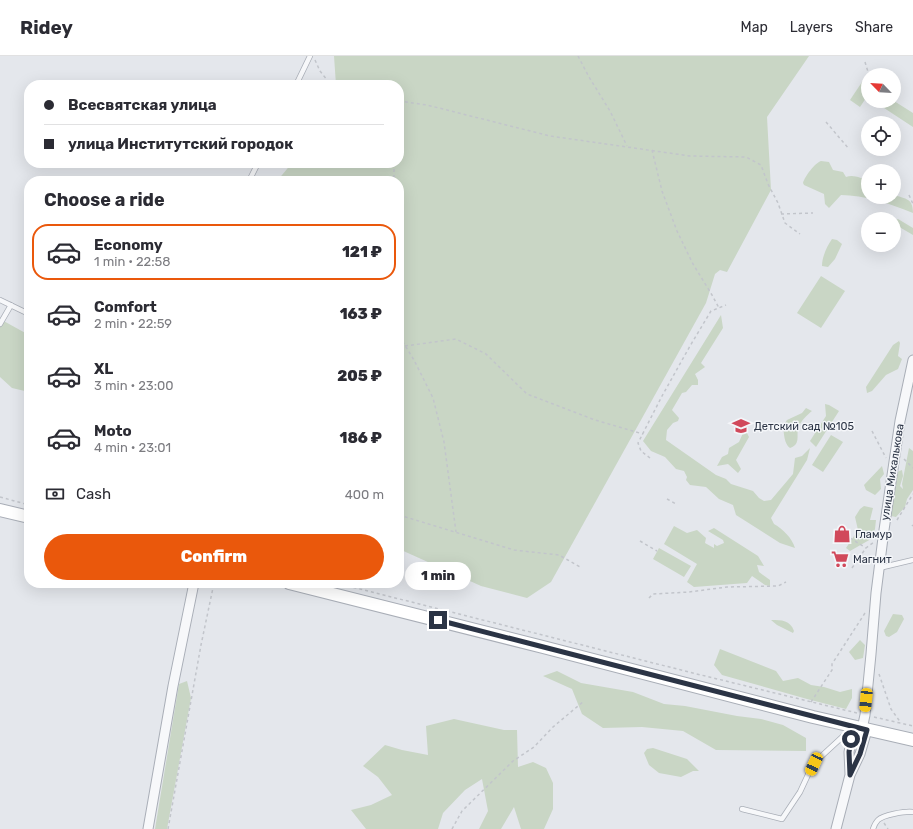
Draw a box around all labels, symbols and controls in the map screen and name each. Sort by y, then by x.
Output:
text: Ridey [20,16,73,39]
text: Map [741,19,768,36]
text: Layers [790,19,833,36]
text: Share [855,19,893,36]
north arrow [861,68,901,108]
map controls [861,68,901,252]
text: Всесвятская улица [68,96,217,114]
button: locate [861,116,901,156]
text: улица Институтский городок [68,135,293,153]
button: + [861,164,901,204]
text: Choose a ride [44,189,165,211]
button: − [861,212,901,252]
icon: car [46,234,82,270]
text: Economy [94,236,163,254]
text: 121 ₽ [342,243,382,261]
text: 1 min · 22:58 [94,254,171,269]
icon: car [46,296,82,332]
text: Comfort [94,298,157,316]
text: 163 ₽ [340,305,382,323]
text: 2 min · 22:59 [94,316,172,331]
icon: car [46,358,82,394]
text: XL [94,360,113,378]
text: 205 ₽ [337,367,382,385]
text: 3 min · 23:00 [94,378,174,393]
school or university icon: Детский сад №105 [731,416,751,436]
icon: car [46,420,82,456]
place label: Детский сад №105 [754,420,854,433]
text: Moto [94,422,132,440]
street label: улица Михалькова [878,423,907,521]
text: 186 ₽ [339,429,382,447]
text: 4 min · 23:01 [94,440,171,455]
icon: cash [44,483,66,505]
text: Cash [76,485,111,503]
text: 400 m [345,487,384,502]
shop icon: Гламур [832,524,852,544]
place label: Гламур [855,528,892,541]
button: Confirm [44,534,384,580]
supermarket icon: Магнит [830,549,850,569]
place label: Магнит [853,553,892,566]
callout: 1 min [405,562,471,590]
text: 1 min [421,568,455,583]
route end [429,611,447,629]
car [859,687,873,713]
route start [842,730,860,748]
car [803,751,825,777]

